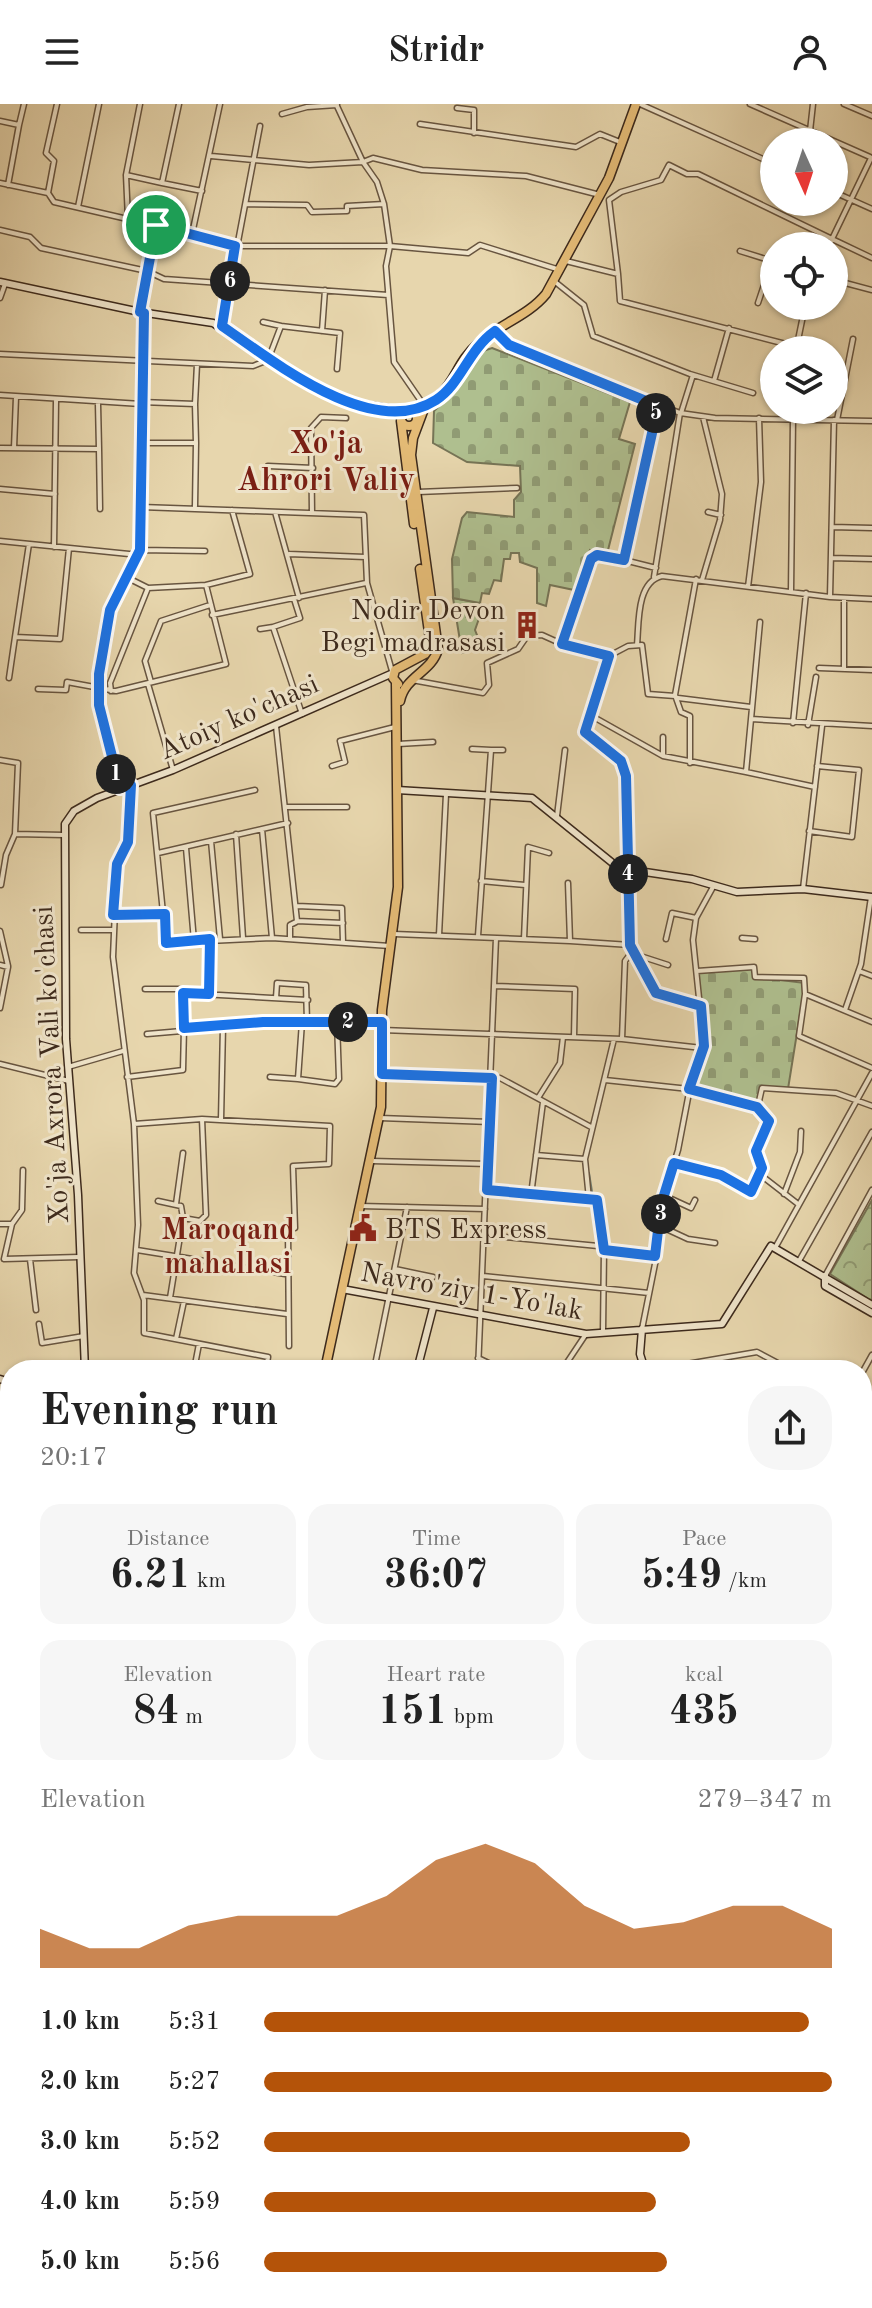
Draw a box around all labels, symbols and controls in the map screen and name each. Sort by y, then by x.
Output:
icon: menu [40,30,84,74]
icon: person [788,30,832,74]
text: Stridr [388,34,484,70]
north arrow [760,128,848,216]
map controls [760,128,848,424]
pin [122,191,190,259]
icon: arrive [134,203,178,247]
button: locate [760,232,848,320]
pin: 6 [210,261,250,301]
text: 6 [224,270,236,292]
button: layers [760,336,848,424]
pin: 5 [636,393,676,433]
text: 5 [650,402,662,424]
district label: Xo'ja Ahrori Valiy [237,429,415,498]
place label: Nodir Devon Begi madrasasi [321,598,505,658]
building icon: Nodir Devon Begi madrasasi [512,610,542,640]
street label: Atoiy ko'chasi [155,671,323,766]
pin: 1 [96,754,136,794]
text: 1 [110,763,122,785]
pin: 4 [608,854,648,894]
text: 4 [622,863,634,885]
street label: Xo'ja Axrora Vali ko'chasi [31,905,75,1224]
pin: 2 [328,1002,368,1042]
text: 2 [342,1011,354,1033]
pin: 3 [641,1194,681,1234]
text: 3 [655,1203,667,1225]
public building icon: BTS Express [348,1213,378,1243]
district label: Maroqand mahallasi [161,1216,295,1280]
place label: BTS Express [385,1217,547,1245]
street label: Navro'ziy 1-Yo'lak [358,1260,585,1326]
button: share [748,1386,832,1470]
text: Evening run [40,1390,278,1434]
text: 20:17 [40,1445,108,1471]
text: Distance [127,1528,209,1550]
text: Time [411,1528,461,1550]
text: Pace [682,1528,726,1550]
text: 6.21 [110,1557,191,1597]
text: 36:07 [384,1557,488,1597]
text: 5:49 [641,1557,722,1597]
text: km [191,1570,226,1592]
text: /km [722,1570,767,1592]
text: Elevation [123,1664,213,1686]
text: Heart rate [387,1664,485,1686]
text: kcal [685,1664,723,1686]
text: 84 [133,1693,179,1733]
text: 151 [378,1693,448,1733]
text: 435 [669,1693,739,1733]
text: m [179,1706,203,1728]
text: bpm [448,1706,494,1728]
text: Elevation [40,1787,146,1813]
text: 279–347 m [697,1787,832,1813]
text: 1.0 km [40,2009,120,2035]
text: 5:31 [168,2009,221,2035]
text: 2.0 km [40,2069,120,2095]
text: 5:27 [168,2069,221,2095]
text: 3.0 km [40,2129,120,2155]
text: 5:52 [168,2129,221,2155]
text: 4.0 km [40,2189,120,2215]
text: 5:59 [168,2189,221,2215]
text: 5.0 km [40,2249,120,2275]
text: 5:56 [168,2249,221,2275]

